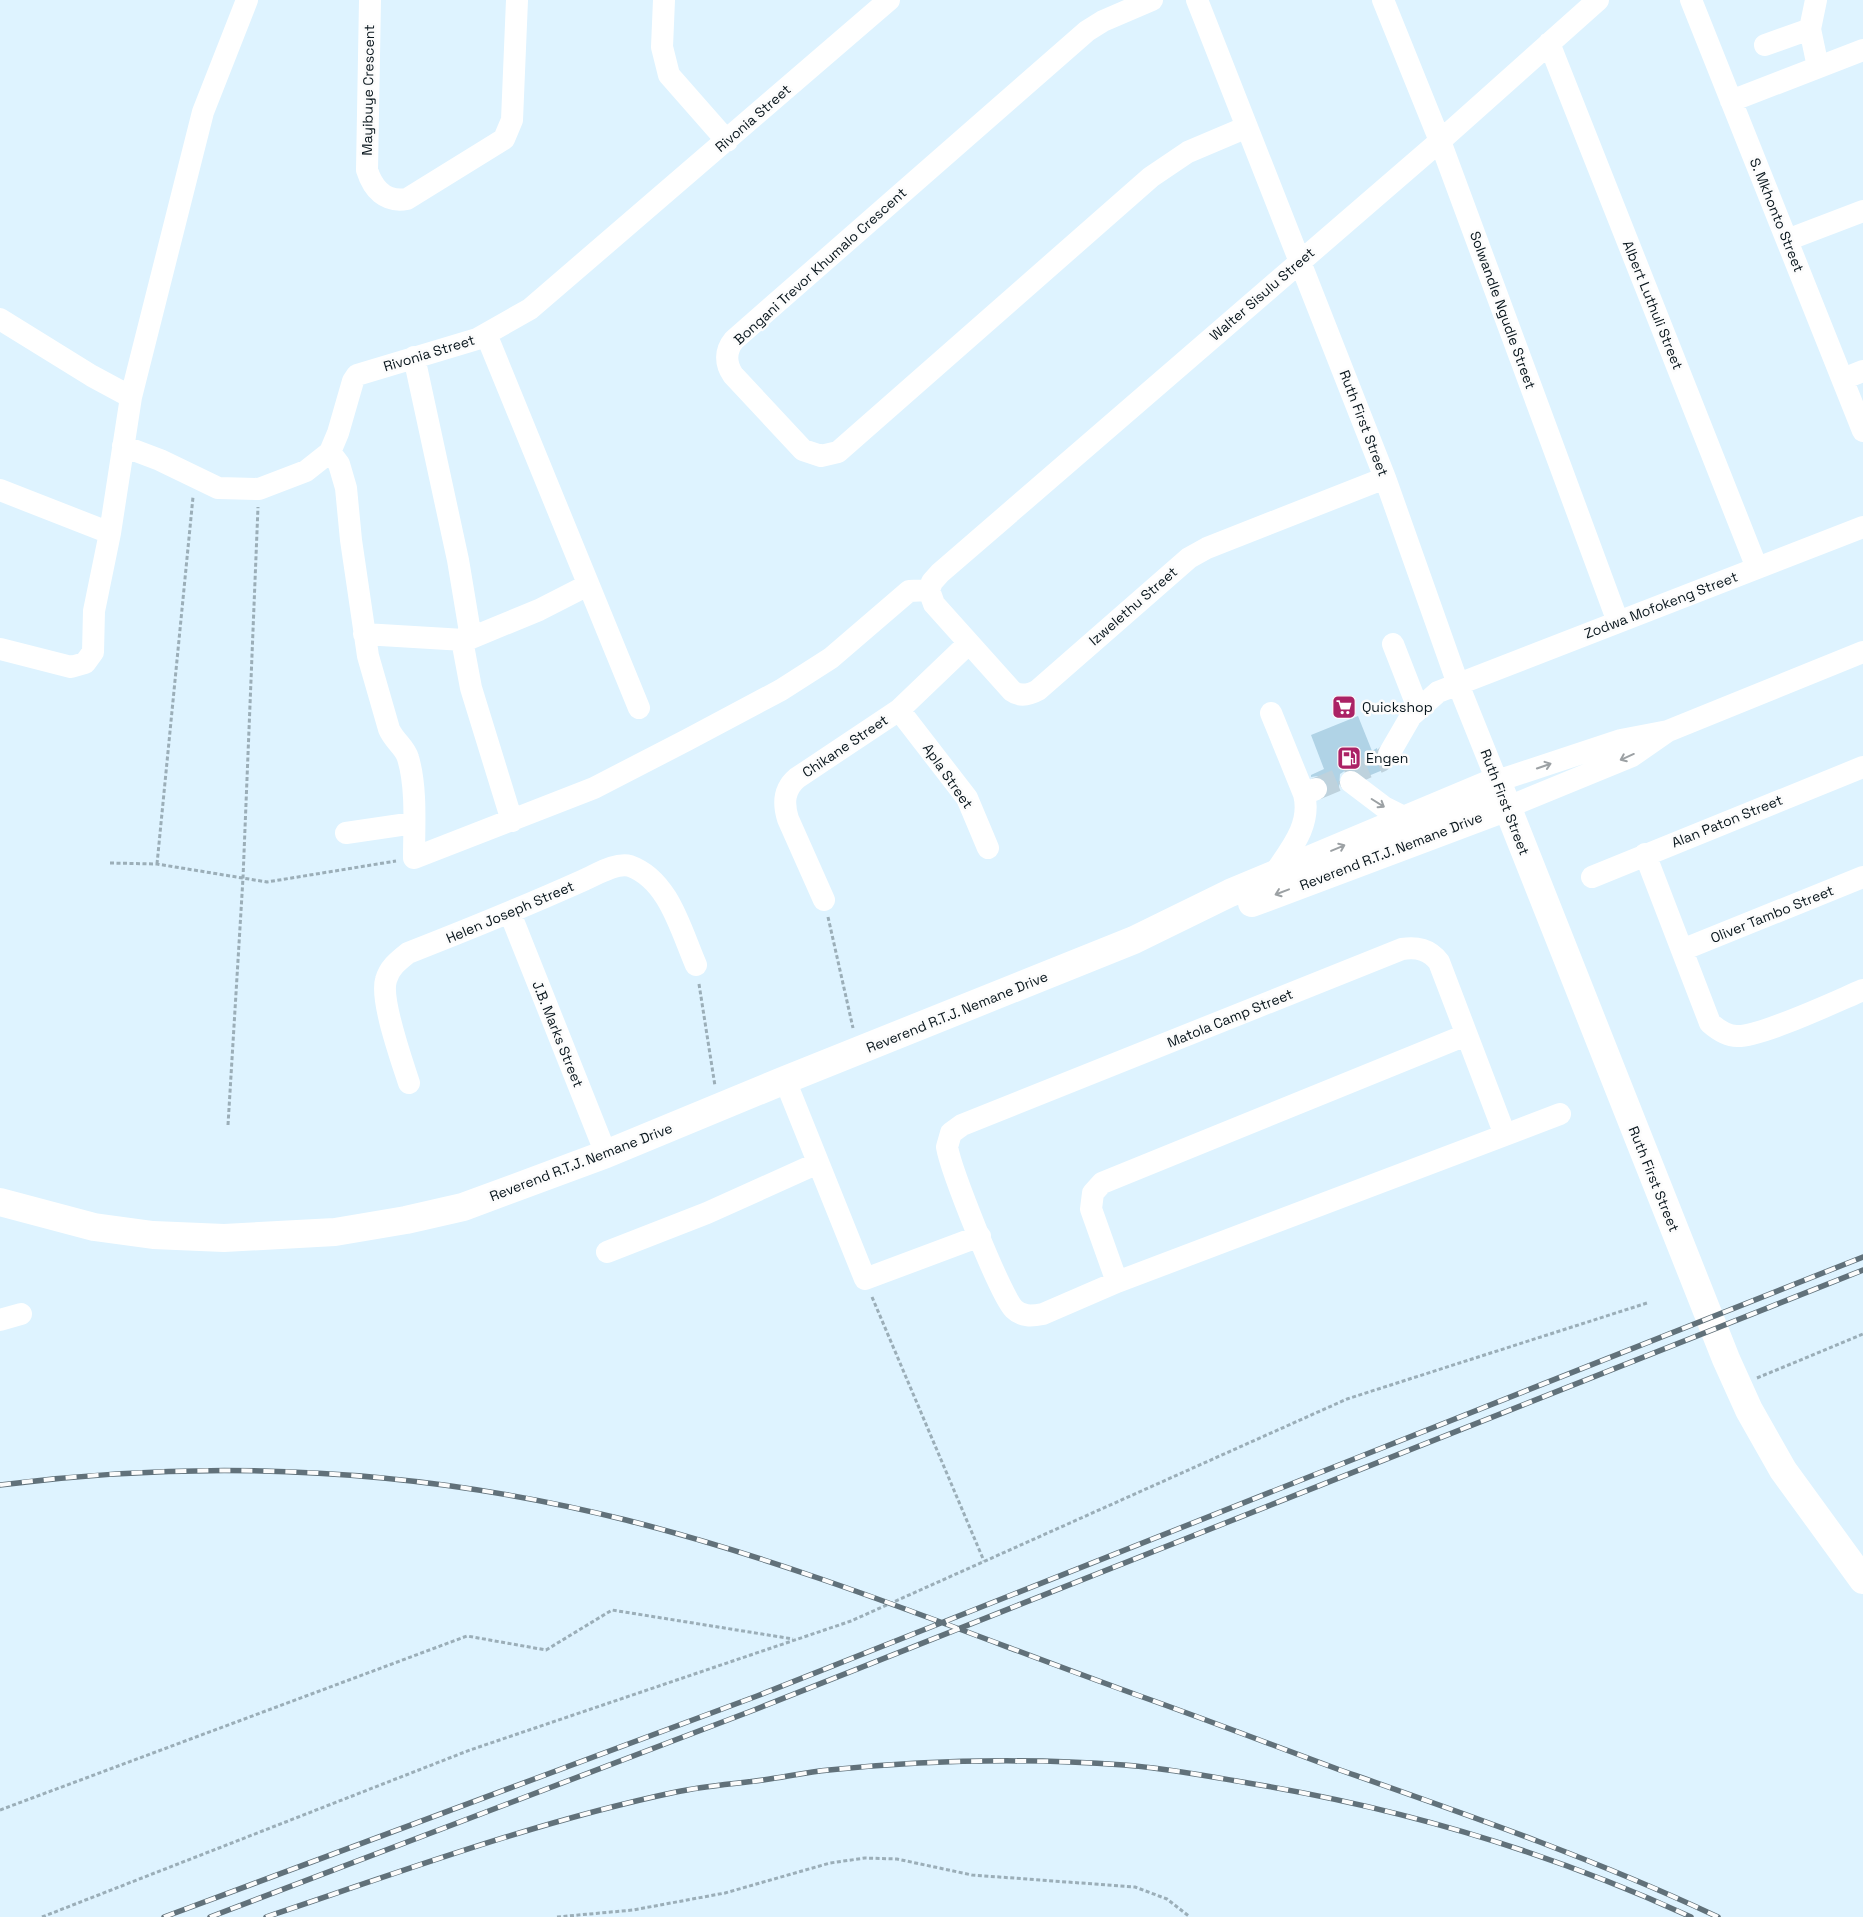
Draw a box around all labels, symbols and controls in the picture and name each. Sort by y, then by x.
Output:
street label: Mayibuye Crescent [358,24,378,156]
street label: Rivonia Street [711,80,795,156]
street label: S. Mkhonto Street [1746,155,1808,275]
street label: Bongani Trevor Khumalo Crescent [730,184,910,348]
street label: Solwandle Ngudle Street [1466,229,1540,391]
street label: Albert Luthuli Street [1619,238,1687,372]
street label: Walter Sisulu Street [1206,243,1318,345]
street label: Rivonia Street [381,331,477,375]
street label: Ruth First Street [1335,367,1393,479]
street label: Izwelethu Street [1085,563,1181,649]
street label: Zodwa Mofokeng Street [1582,567,1740,643]
supermarket icon: Quickshop [1331,694,1357,720]
place label: Quickshop [1362,698,1433,716]
street label: Chikane Street [799,711,891,781]
street label: Apla Street [919,740,977,812]
fuel station icon: Engen [1336,745,1362,771]
street label: Ruth First Street [1476,746,1534,858]
place label: Engen [1366,749,1408,767]
one-way arrow [1620,753,1635,763]
one-way arrow [1535,761,1551,770]
street label: Alan Paton Street [1669,791,1785,851]
one-way arrow [1371,798,1385,809]
street label: Reverend R.T.J. Nemane Drive [1297,808,1485,894]
one-way arrow [1330,842,1345,852]
street label: Helen Joseph Street [443,877,577,947]
street label: Oliver Tambo Street [1708,881,1836,947]
one-way arrow [1275,888,1290,897]
street label: Reverend R.T.J. Nemane Drive [864,967,1050,1057]
street label: J.B. Marks Street [528,978,588,1090]
street label: Matola Camp Street [1164,985,1296,1051]
street label: Reverend R.T.J. Nemane Drive [487,1119,675,1205]
street label: Ruth First Street [1625,1124,1683,1234]

